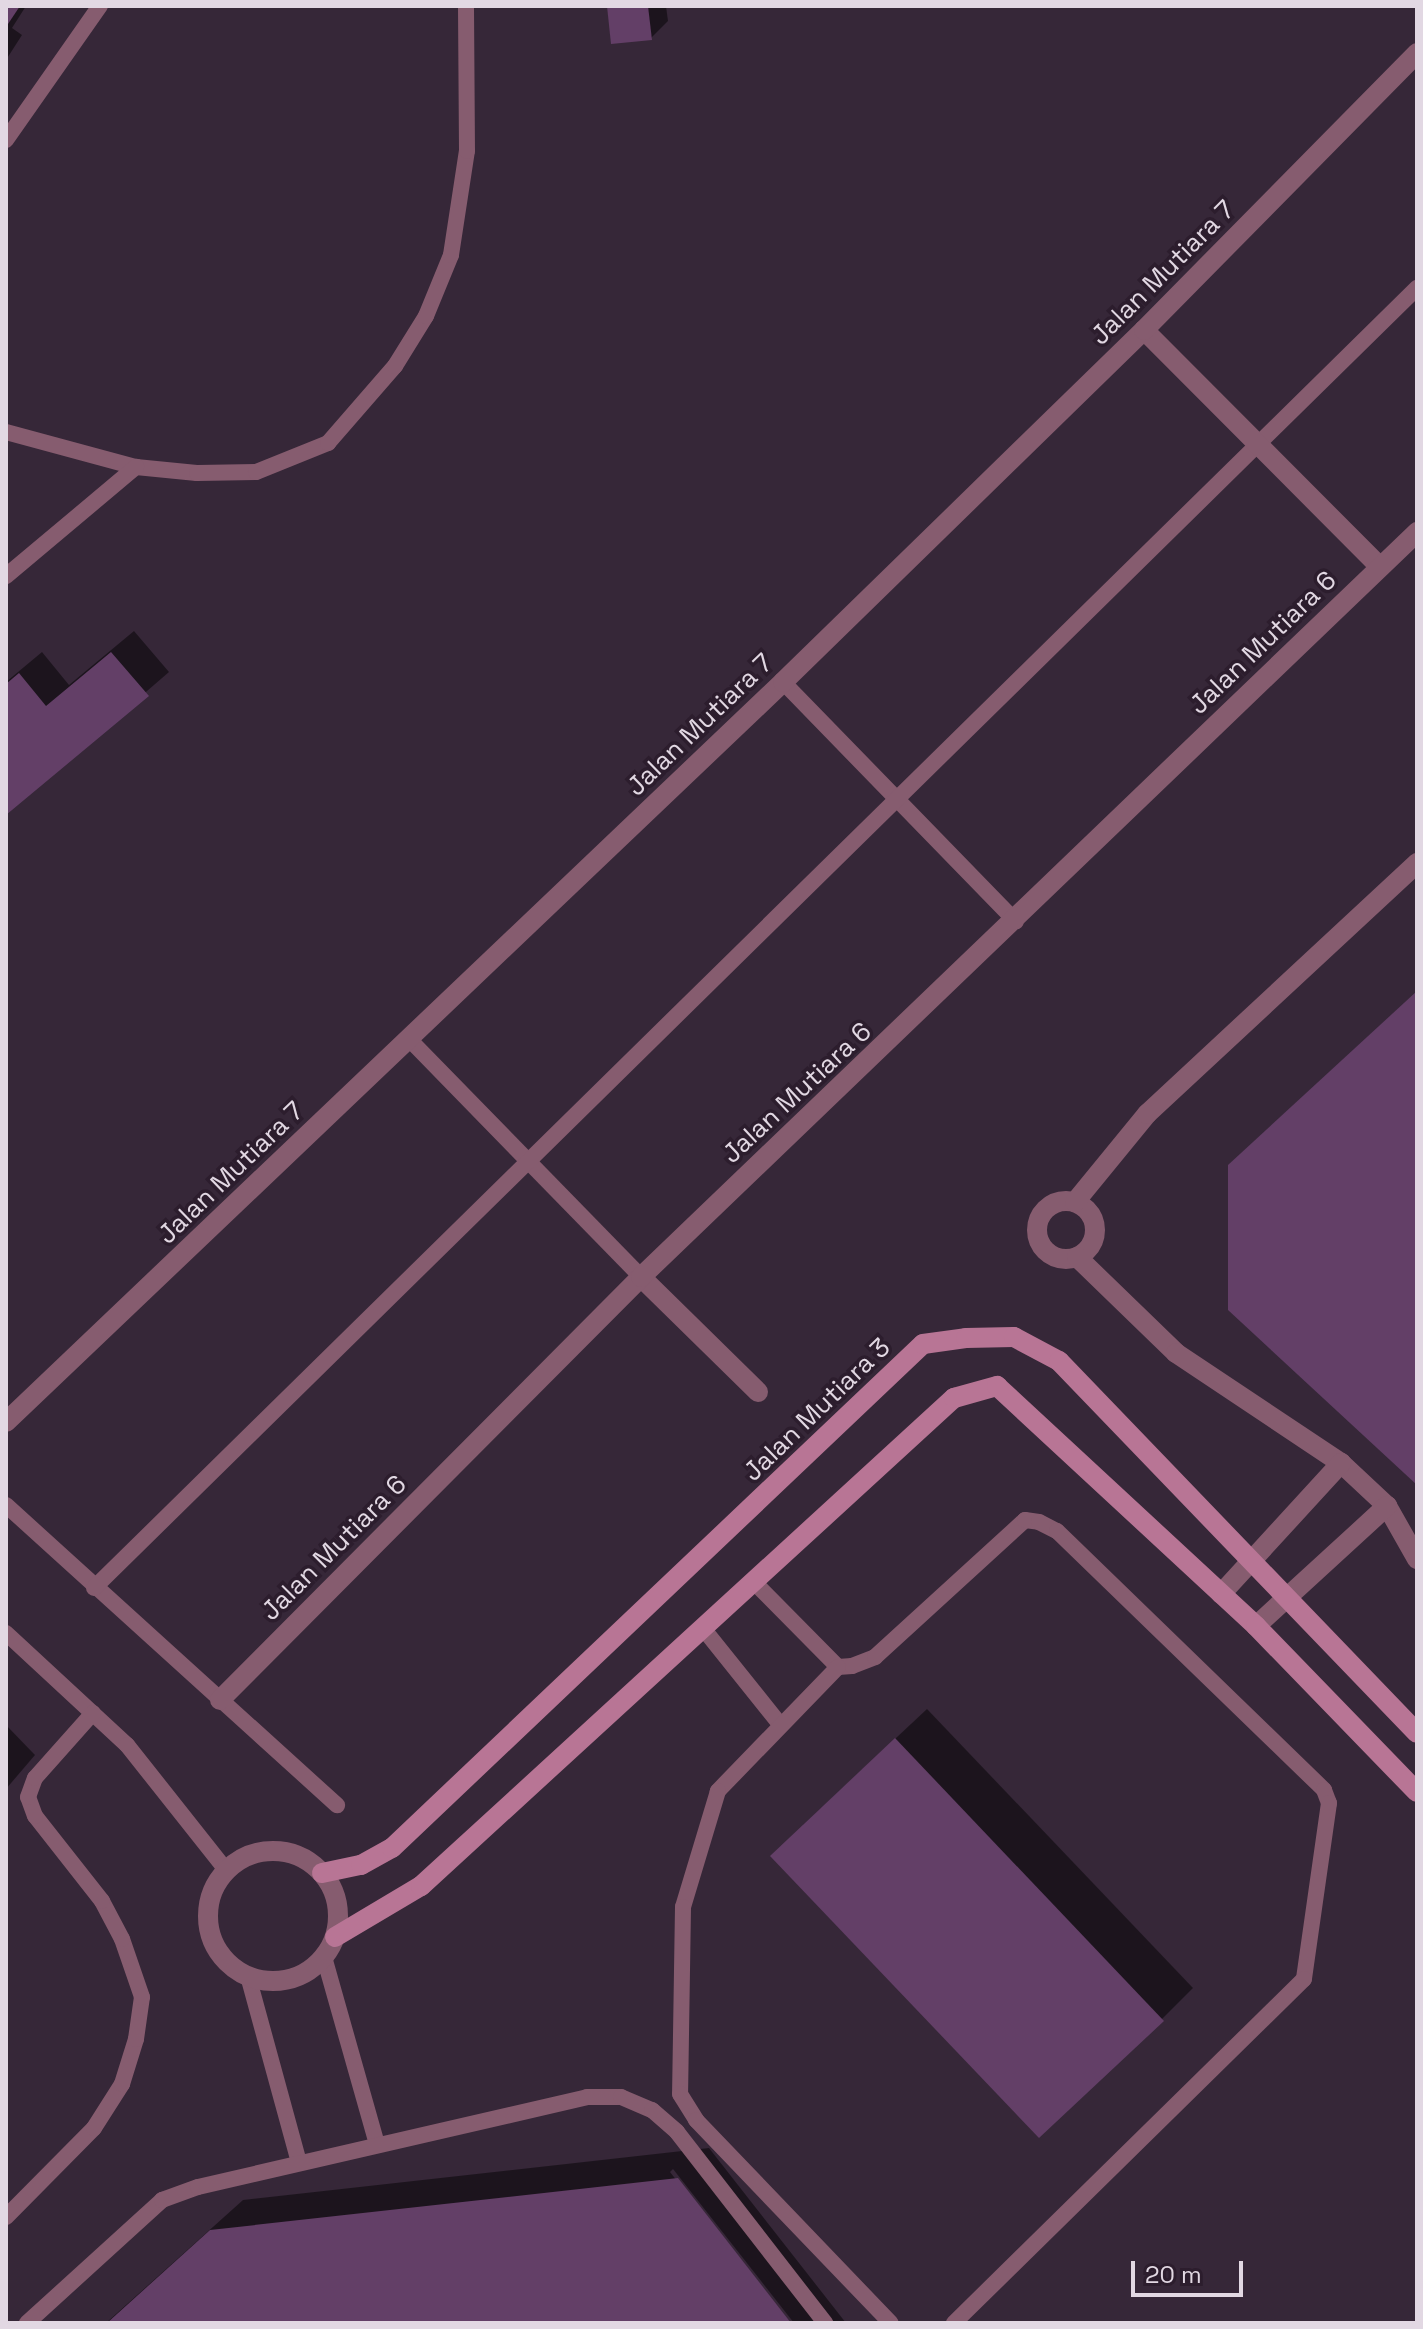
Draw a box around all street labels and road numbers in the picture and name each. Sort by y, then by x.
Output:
street label: Jalan Mutiara 7 [1084,194,1242,352]
street label: Jalan Mutiara 6 [1183,565,1343,721]
street label: Jalan Mutiara 7 [620,647,780,803]
street label: Jalan Mutiara 6 [716,1016,878,1170]
street label: Jalan Mutiara 7 [151,1095,311,1251]
street label: Jalan Mutiara 3 [737,1332,897,1488]
street label: Jalan Mutiara 6 [255,1469,413,1627]

